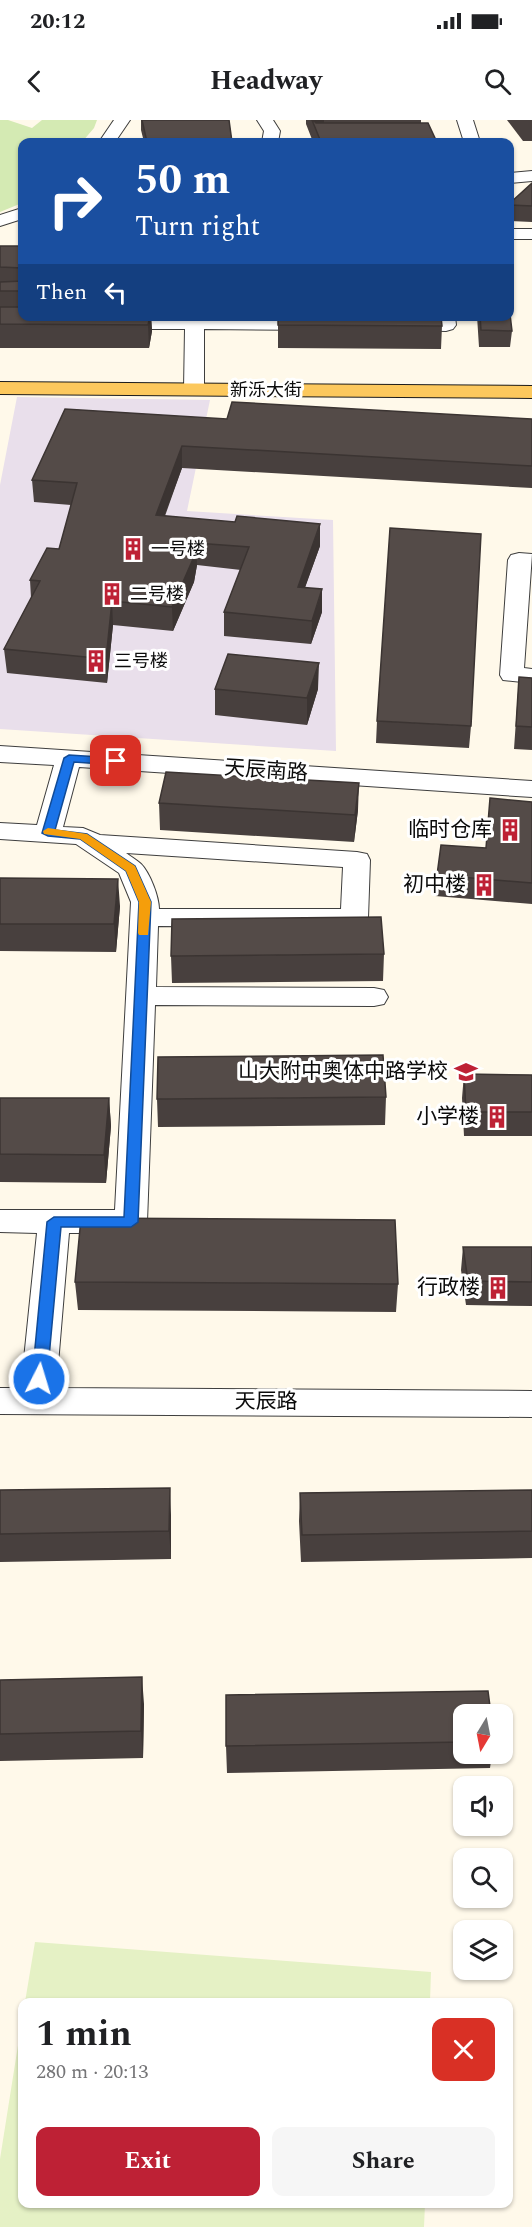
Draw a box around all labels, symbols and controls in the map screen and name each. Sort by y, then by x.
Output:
text: 20:12 [30,5,85,38]
text: Headway [210,60,322,102]
icon: back [18,65,51,98]
icon: search [481,65,514,98]
text: 50 m [135,149,230,212]
icon: right [36,162,114,240]
text: Turn right [135,206,260,248]
text: Then [36,276,87,309]
icon: left [99,276,132,309]
street label: 新泺大街 [230,377,302,404]
building icon: 一号楼 [120,536,146,562]
place label: 一号楼 [151,536,205,563]
building icon: 二号楼 [99,581,125,607]
place label: 二号楼 [130,581,184,608]
building icon: 三号楼 [83,648,109,674]
place label: 三号楼 [114,648,168,675]
pin [90,735,141,786]
icon: arrive [99,744,132,777]
street label: 天辰南路 [223,752,309,790]
place label: 临时仓库 [408,814,492,846]
building icon: 临时仓库 [497,817,523,843]
place label: 初中楼 [403,869,466,901]
building icon: 初中楼 [471,872,497,898]
place label: 山大附中奥体中路学校 [238,1056,448,1088]
school or university icon: 山大附中奥体中路学校 [453,1059,479,1085]
place label: 小学楼 [416,1101,479,1133]
building icon: 小学楼 [484,1104,510,1130]
place label: 行政楼 [417,1272,480,1304]
building icon: 行政楼 [485,1275,511,1301]
position arrow [7,1347,71,1411]
street label: 天辰路 [235,1386,298,1418]
north arrow [453,1704,513,1764]
map controls [453,1704,513,1980]
button: sound [453,1776,513,1836]
button: search [453,1848,513,1908]
button: layers [453,1920,513,1980]
text: 1 min [36,2007,132,2062]
button: close [432,2018,495,2081]
text: 280 m · 20:13 [36,2057,148,2087]
button: Exit [36,2127,260,2196]
button: Share [272,2127,495,2196]

